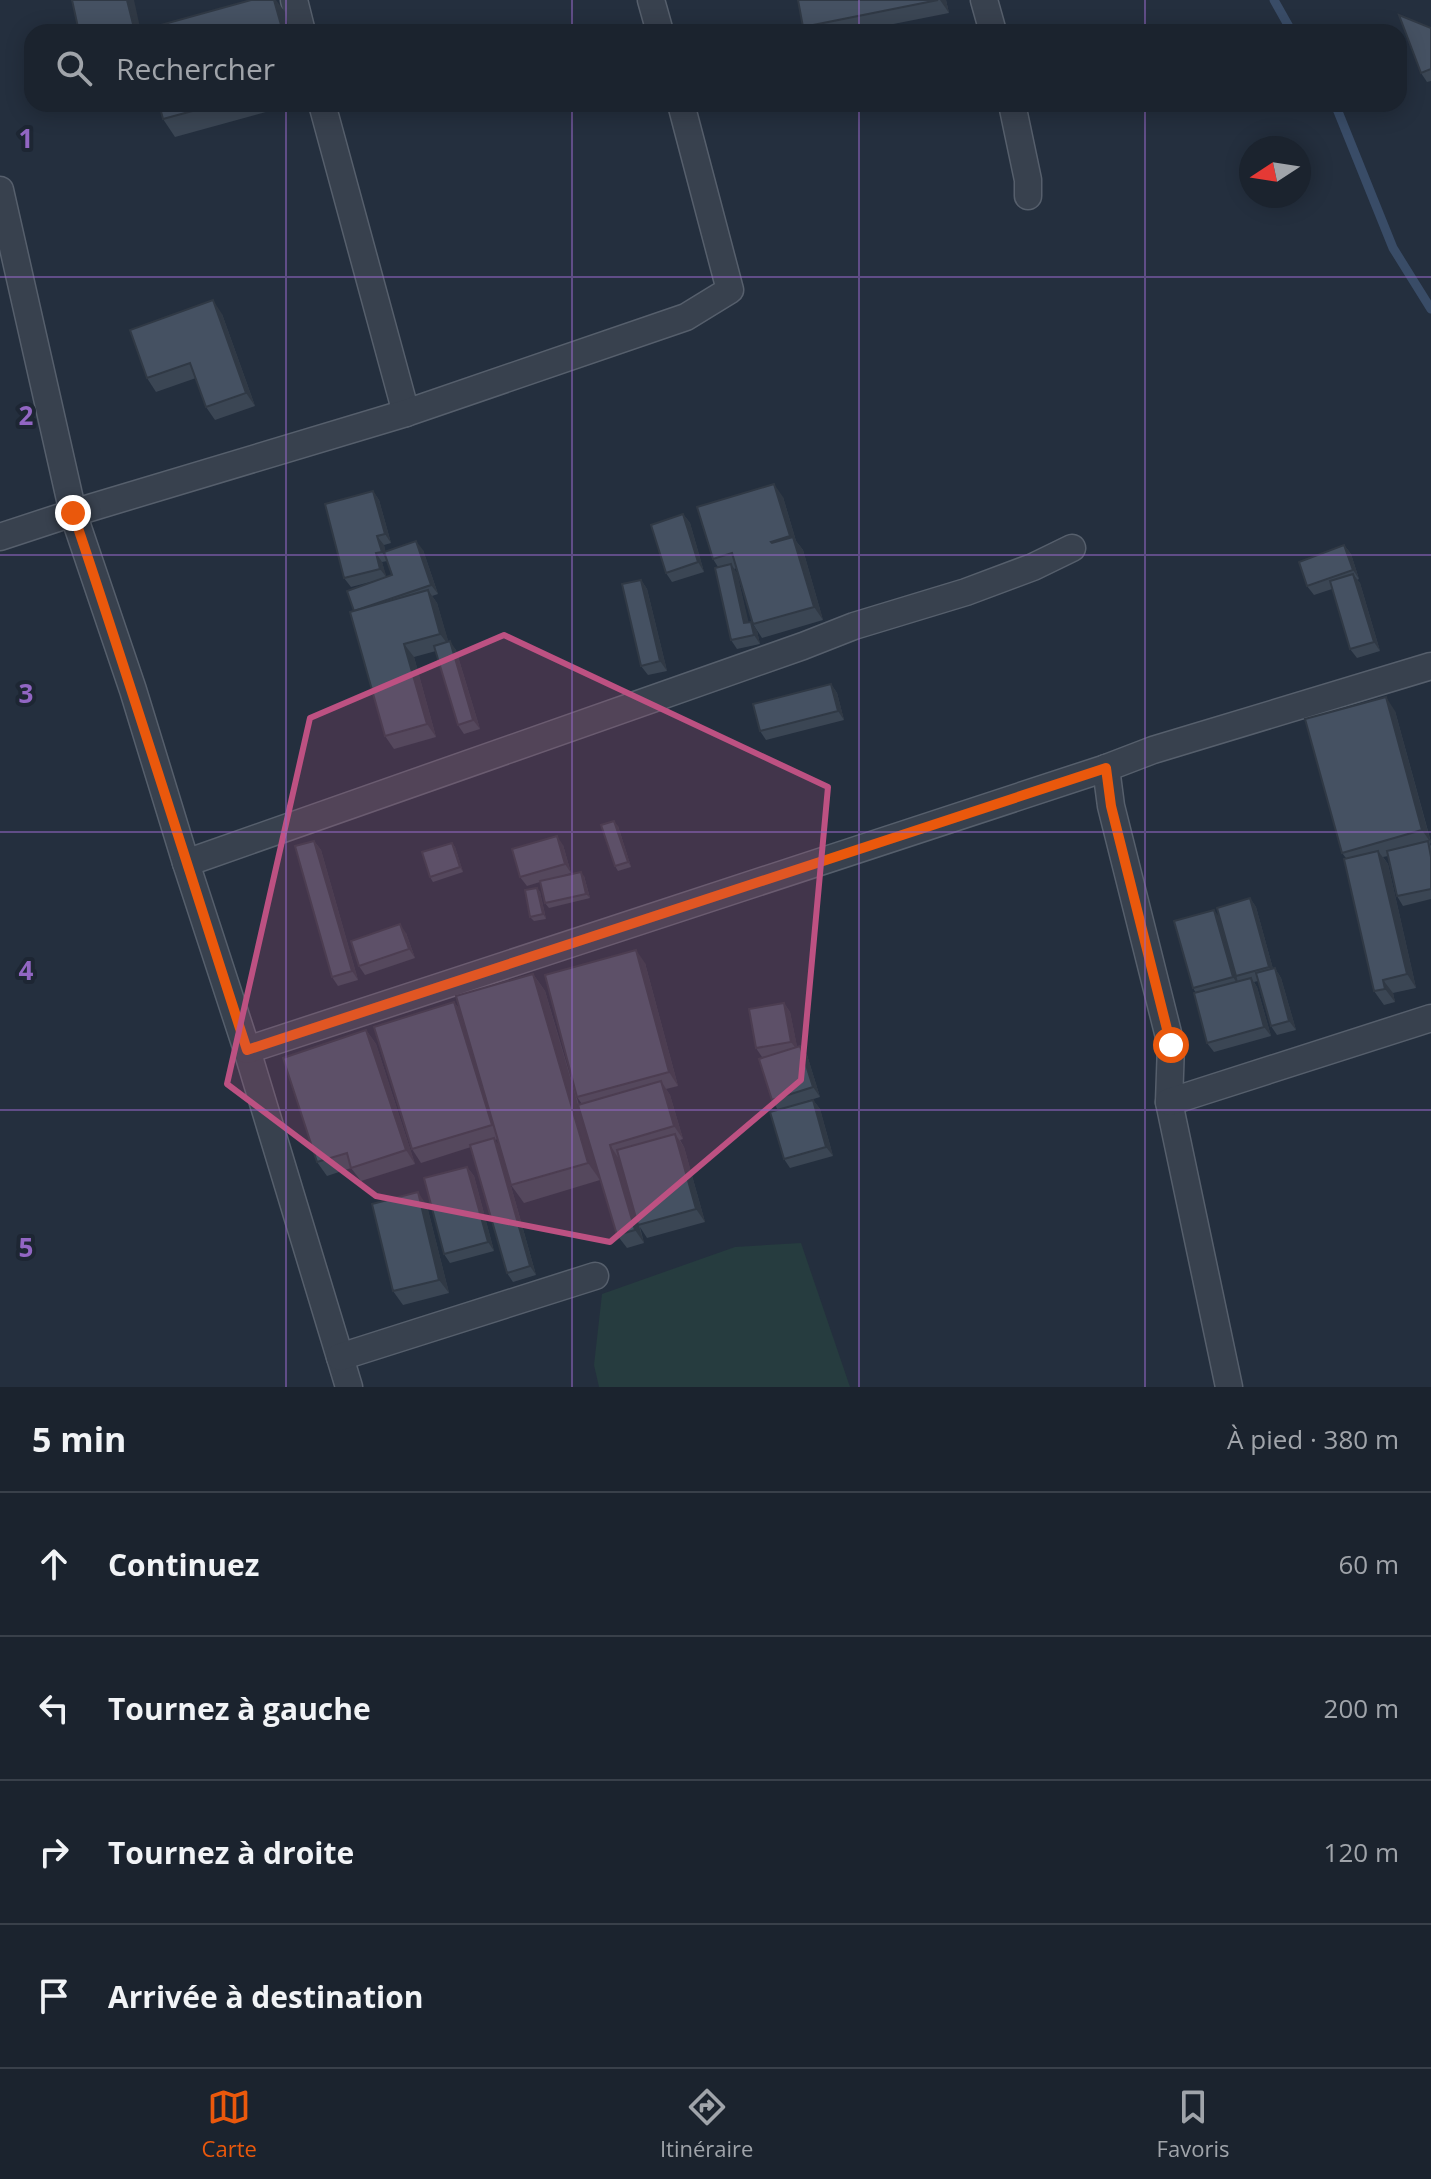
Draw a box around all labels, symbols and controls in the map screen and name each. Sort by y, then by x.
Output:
search box [24,24,1407,112]
icon: search [52,46,96,90]
text: Rechercher [116,48,275,89]
text: 1 [19,120,33,156]
north arrow [1239,136,1311,208]
text: 2 [19,397,34,433]
route end [55,495,91,531]
text: 3 [19,675,33,711]
text: 4 [19,952,34,988]
route start [1153,1027,1189,1063]
text: 5 [19,1229,33,1265]
text: 5 min [32,1416,126,1462]
text: À pied · 380 m [1227,1421,1399,1457]
icon: ahead [32,1542,76,1586]
text: Continuez [108,1544,259,1585]
text: 60 m [1338,1546,1399,1582]
icon: left [32,1686,76,1730]
text: Tournez à gauche [108,1688,371,1729]
text: 200 m [1324,1690,1399,1726]
icon: right [32,1830,76,1874]
text: Tournez à droite [108,1832,354,1873]
text: 120 m [1324,1834,1399,1870]
icon: arrive [32,1974,76,2018]
text: Arrivée à destination [108,1976,423,2017]
tab: Carte [202,2085,257,2163]
tab: Itinéraire [660,2085,753,2163]
tab: Favoris [1157,2085,1229,2163]

